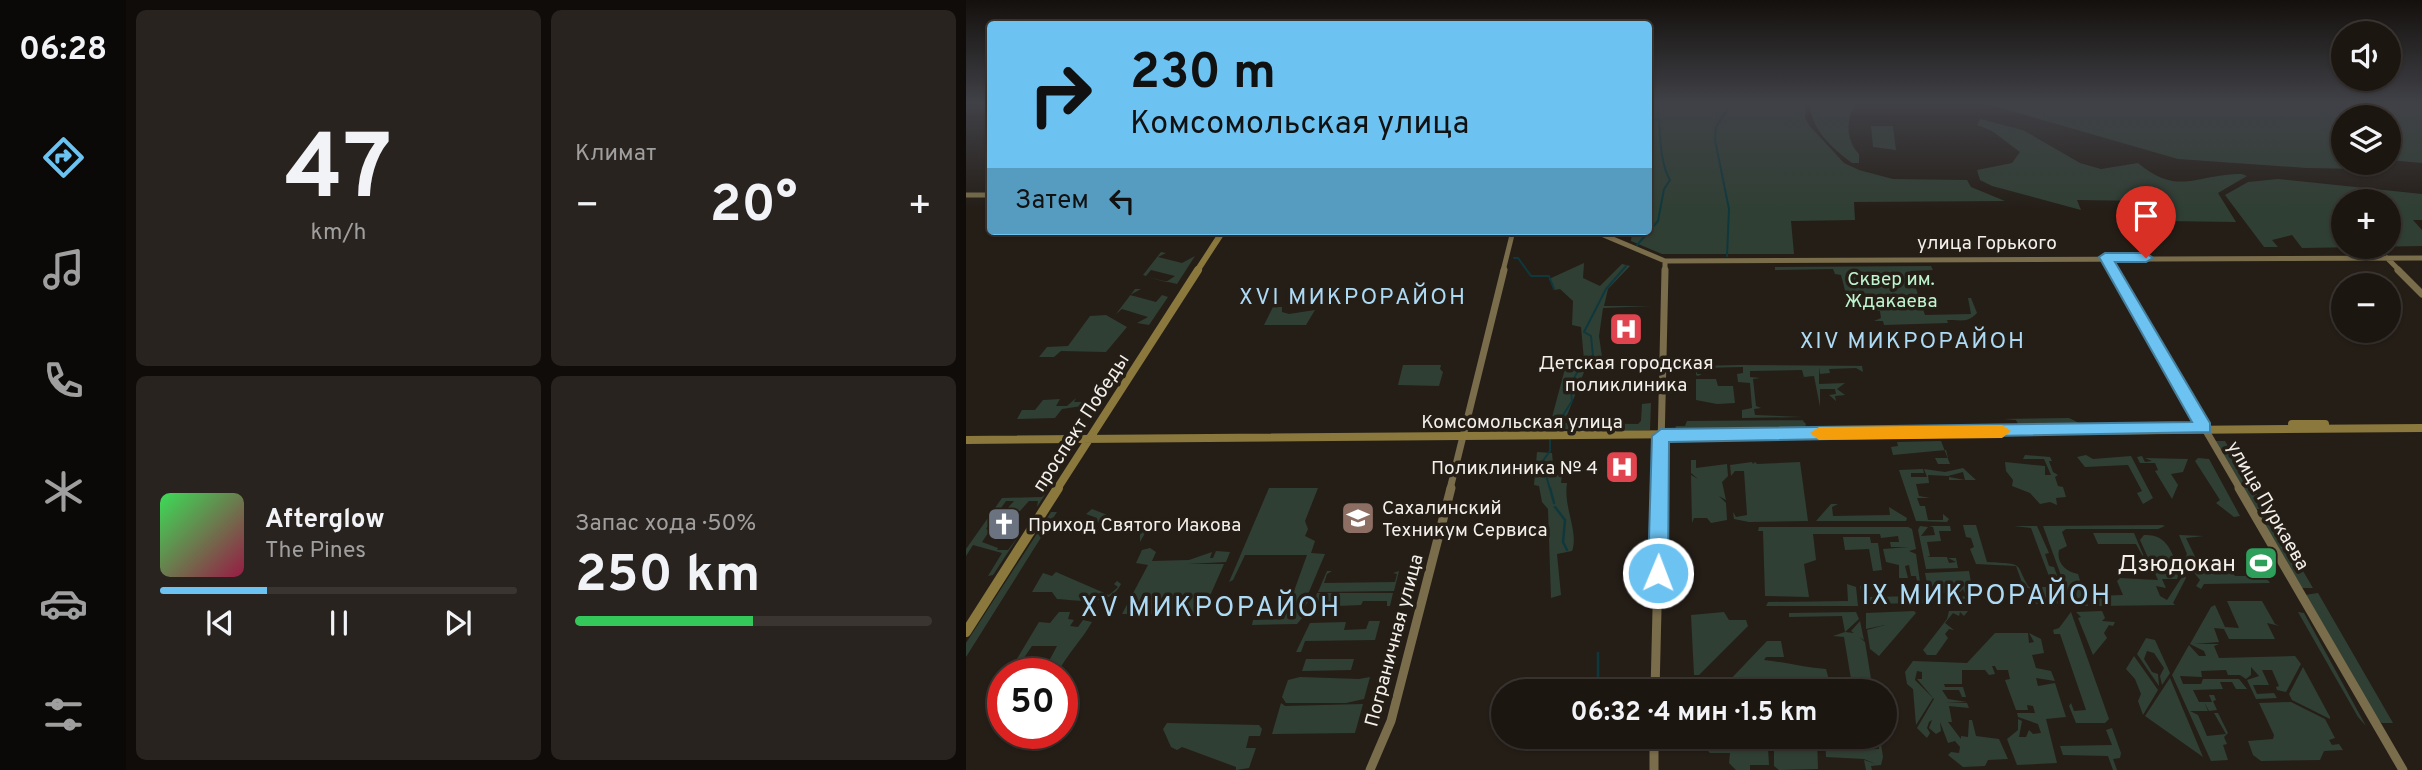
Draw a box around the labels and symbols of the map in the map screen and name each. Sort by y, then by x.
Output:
pin [2116,186,2176,258]
street label: улица Горького [1917,232,2057,256]
park label: Сквер им. Ждакаева [1845,268,1937,314]
district label: XVI МИКРОРАЙОН [1239,282,1467,313]
hospital icon: Детская городская поликлиника [1607,310,1645,348]
district label: XIV МИКРОРАЙОН [1800,326,2026,357]
street label: проспект Победы [1028,349,1135,497]
place label: Детская городская поликлиника [1539,352,1714,398]
street label: Комсомольская улица [1421,411,1623,435]
street label: улица Пуркаева [2221,437,2314,575]
hospital icon: Поликлиника № 4 [1603,448,1641,486]
place label: Поликлиника № 4 [1431,457,1598,481]
place label: Сахалинский Техникум Сервиса [1382,497,1548,543]
school or university icon: Сахалинский Техникум Сервиса [1339,499,1377,537]
church icon: Приход Святого Иакова [985,505,1023,543]
place label: Приход Святого Иакова [1028,514,1241,538]
position arrow [1621,536,1695,610]
sports icon: Дзюдокан [2242,544,2280,582]
place label: Дзюдокан [2117,551,2236,580]
street label: Пограничная улица [1360,552,1430,729]
district label: IX МИКРОРАЙОН [1862,577,2112,615]
district label: XV МИКРОРАЙОН [1081,589,1341,627]
speed limit sign: 50 [987,658,1078,749]

